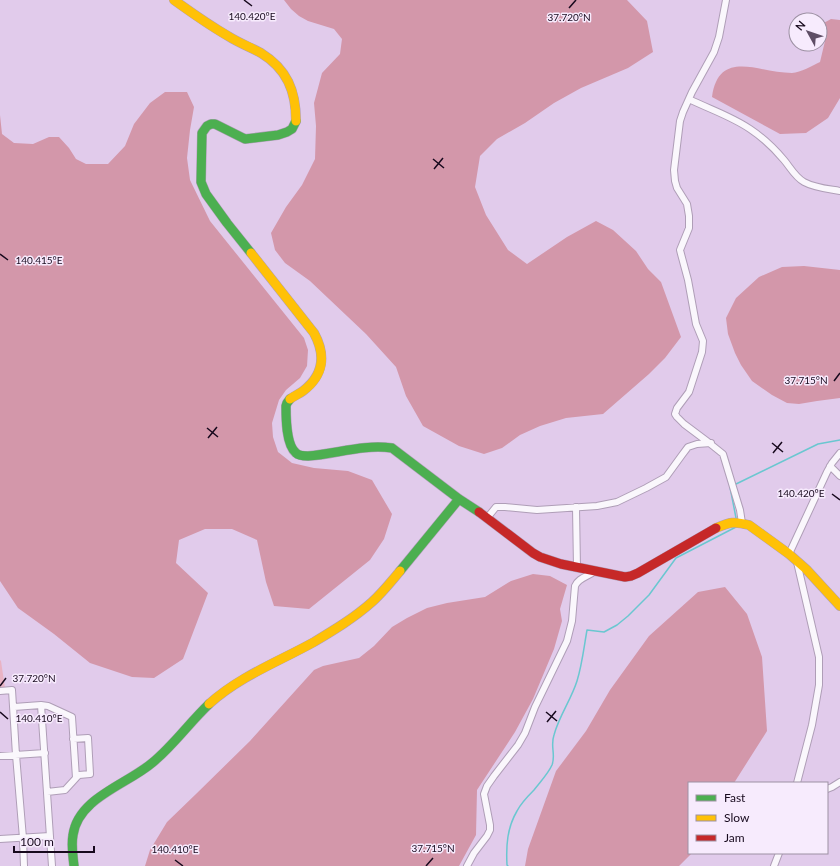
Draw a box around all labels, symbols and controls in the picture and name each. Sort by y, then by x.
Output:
text: 140.420°E [228,10,276,22]
text: 37.720°N [547,11,591,23]
north arrow [788,12,828,52]
text: N [792,18,808,33]
text: 140.415°E [15,254,63,266]
text: 37.715°N [784,374,828,386]
text: 140.420°E [777,487,825,499]
text: 37.720°N [12,672,56,684]
text: 140.410°E [15,712,63,724]
legend [688,782,828,854]
text: Fast [724,790,746,805]
text: Slow [724,810,750,825]
scale bar [14,828,94,854]
text: Jam [724,830,745,845]
text: 100 m [20,834,54,849]
text: 37.715°N [411,842,455,854]
text: 140.410°E [151,843,199,855]

